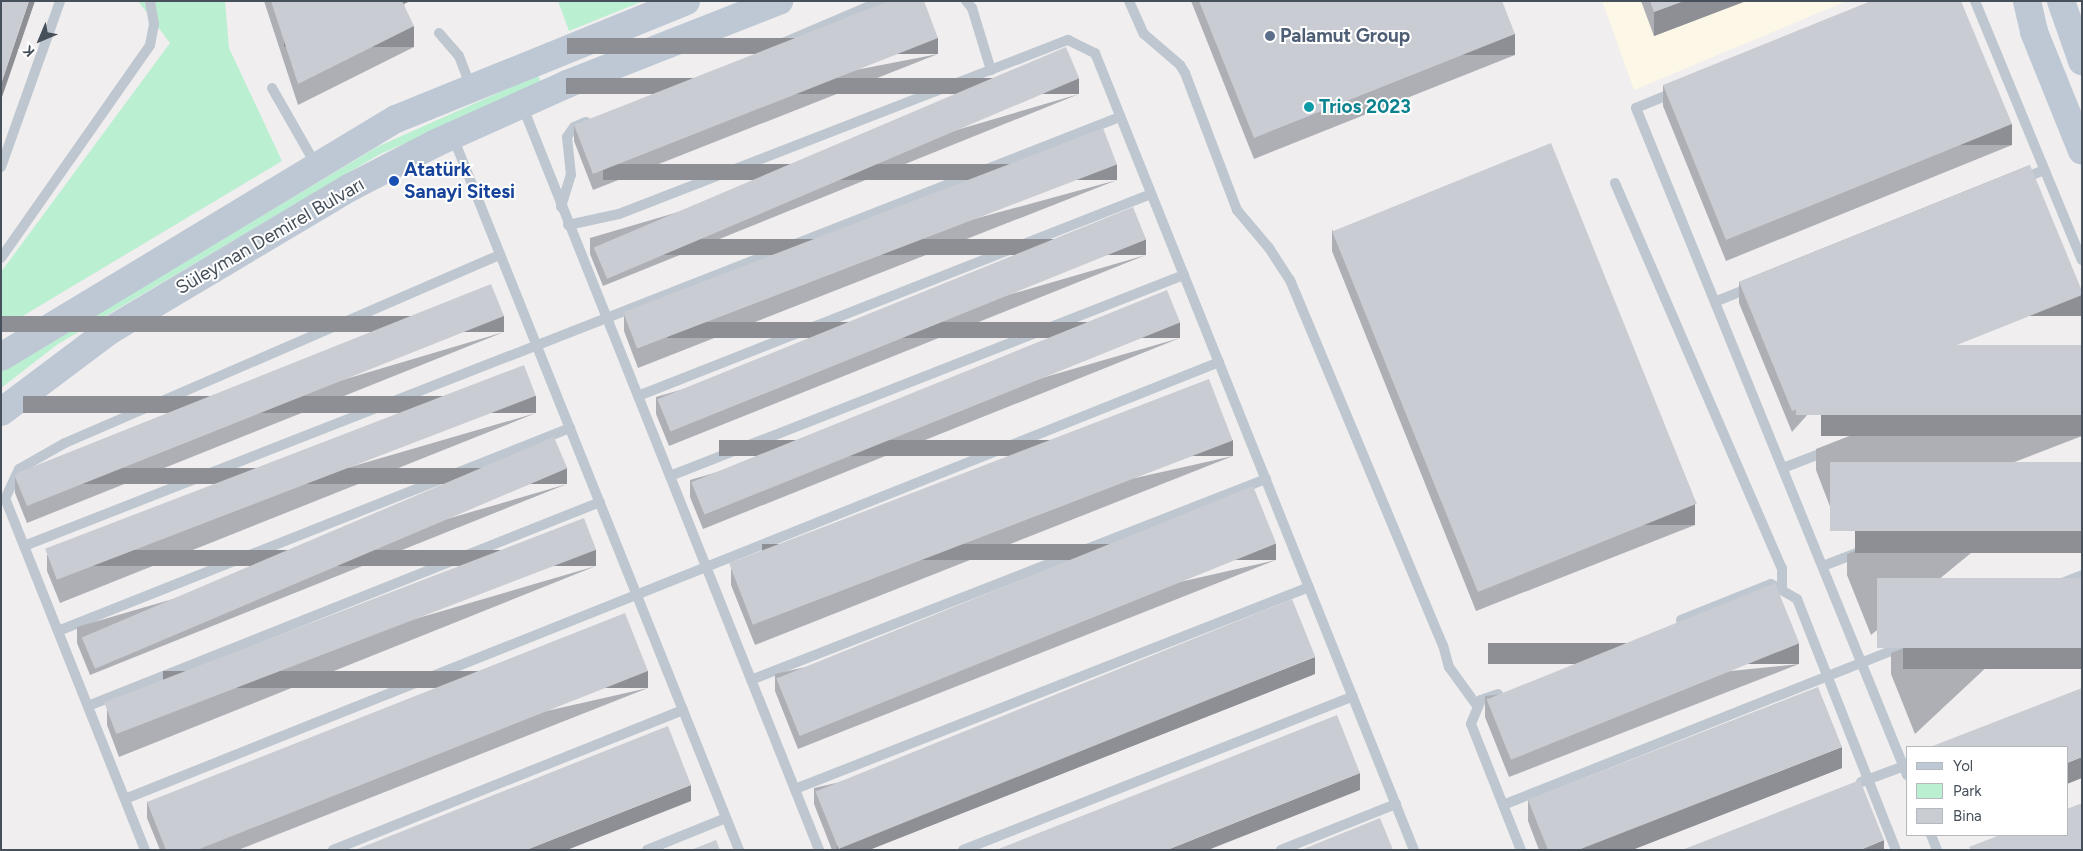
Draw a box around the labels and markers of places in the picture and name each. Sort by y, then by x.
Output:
place label: Palamut Group [1280,25,1410,47]
marker: Palamut Group [1264,30,1276,42]
place label: Trios 2023 [1319,96,1411,118]
marker: Trios 2023 [1303,101,1315,113]
place label: Atatürk Sanayi Sitesi [404,159,515,203]
marker: Atatürk Sanayi Sitesi [388,175,400,187]

